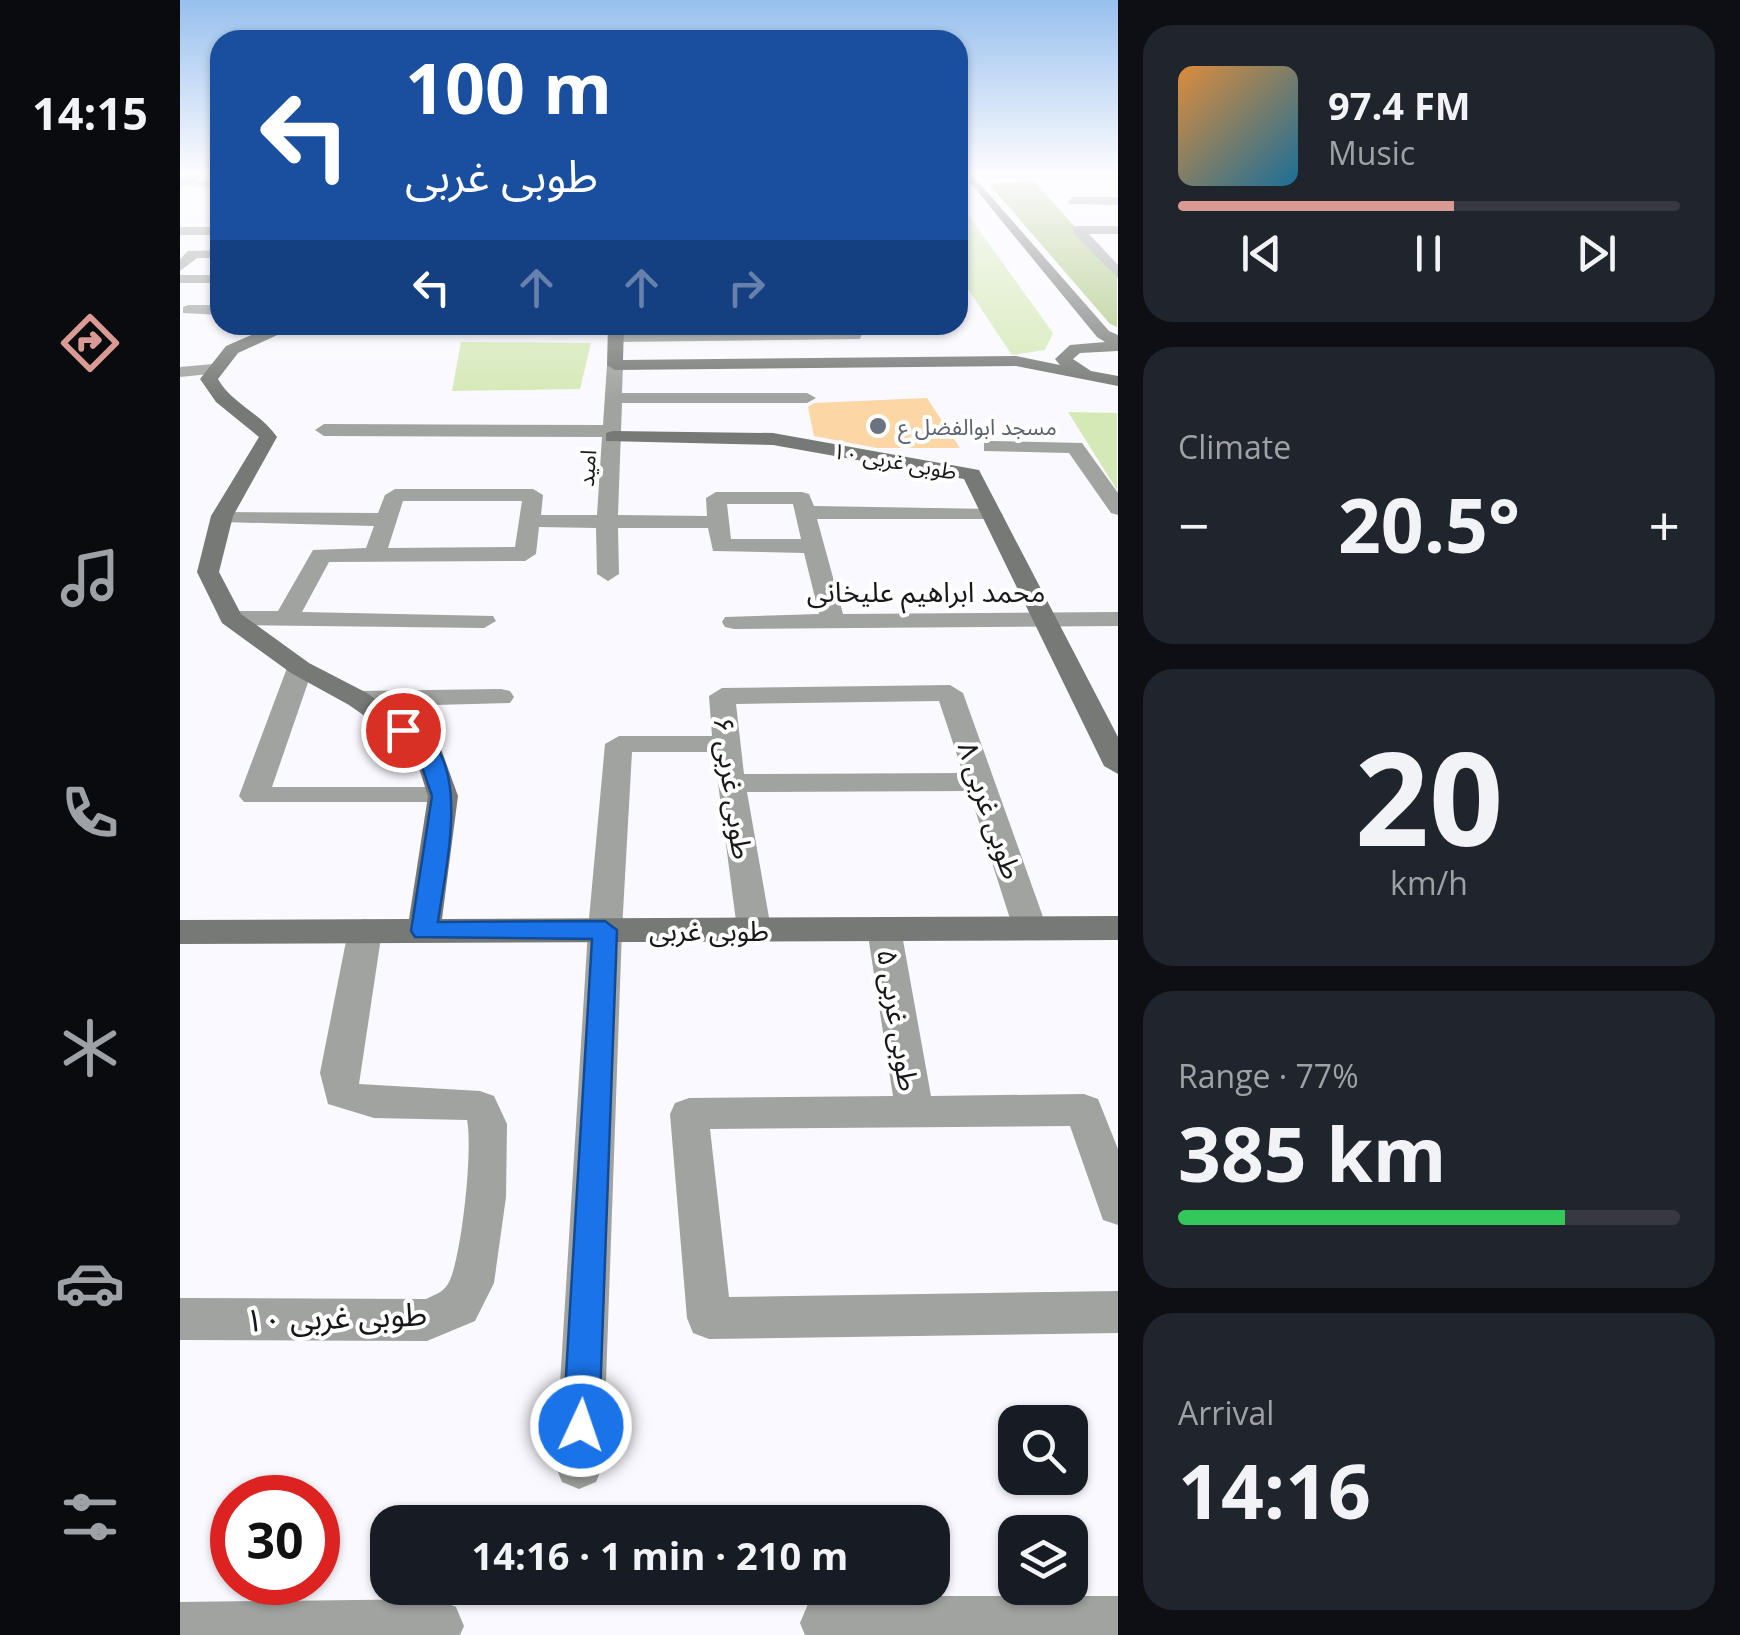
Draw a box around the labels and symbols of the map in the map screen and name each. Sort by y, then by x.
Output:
place label: مسجد ابوالفضل ع [898,411,1057,444]
marker: مسجد ابوالفضل ع [867,415,889,437]
street label: طوبی غربی ۱۰ [831,434,959,486]
street label: امید [570,449,602,487]
street label: محمد ابراهیم علیخانی [807,572,1045,614]
pin [361,688,446,773]
street label: طوبی غربی ۶ [705,714,763,862]
street label: طوبی غربی ۸ [950,736,1032,884]
street label: طوبی غربی [649,911,769,949]
street label: طوبی غربی ۵ [869,946,929,1094]
street label: طوبی غربی ۱۰ [244,1291,428,1341]
position arrow [529,1374,633,1478]
speed limit sign: 30 [210,1475,340,1605]

